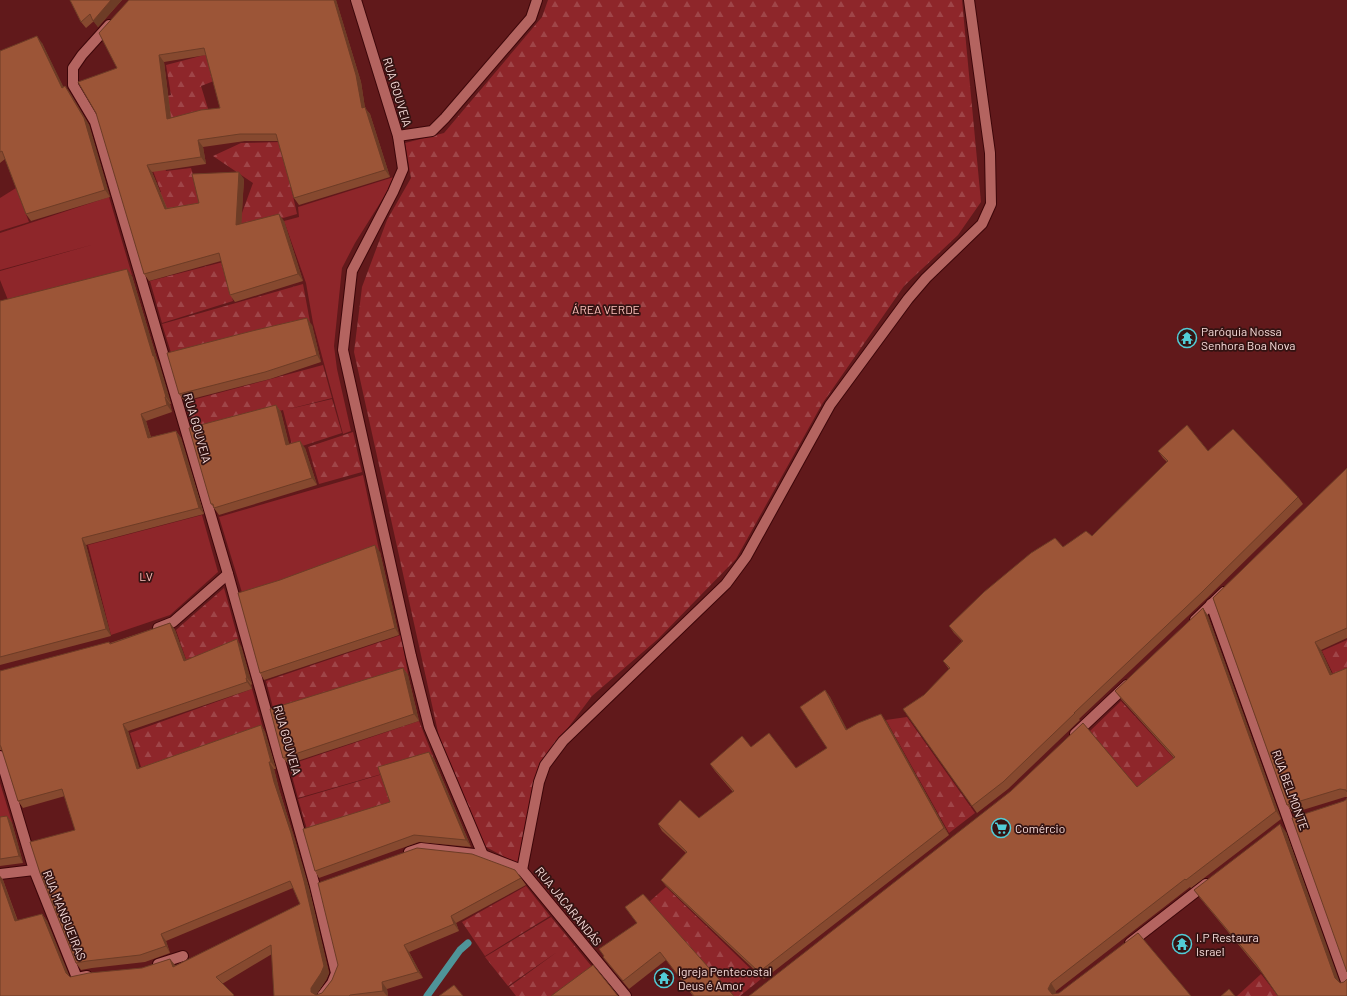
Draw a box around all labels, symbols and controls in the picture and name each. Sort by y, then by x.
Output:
street label: RUA GOUVEIA [381,56,415,128]
park label: ÁREA VERDE [572,302,640,316]
place label: Paróquia Nossa Senhora Boa Nova [1201,324,1295,352]
temple icon: Paróquia Nossa Senhora Boa Nova [1176,327,1198,349]
street label: RUA GOUVEIA [181,392,215,464]
park label: LV [139,569,153,583]
street label: RUA GOUVEIA [271,704,305,776]
street label: RUA BELMONTE [1270,748,1312,832]
supermarket icon: Comércio [990,817,1012,839]
place label: Comércio [1015,821,1065,835]
street label: RUA JACARANDÁS [533,864,605,948]
street label: RUA MANGUEIRAS [41,868,89,962]
place label: I.P Restaura Israel [1196,930,1259,958]
temple icon: I.P Restaura Israel [1171,933,1193,955]
place label: Igreja Pentecostal Deus é Amor [678,964,772,992]
temple icon: Igreja Pentecostal Deus é Amor [653,967,675,989]

